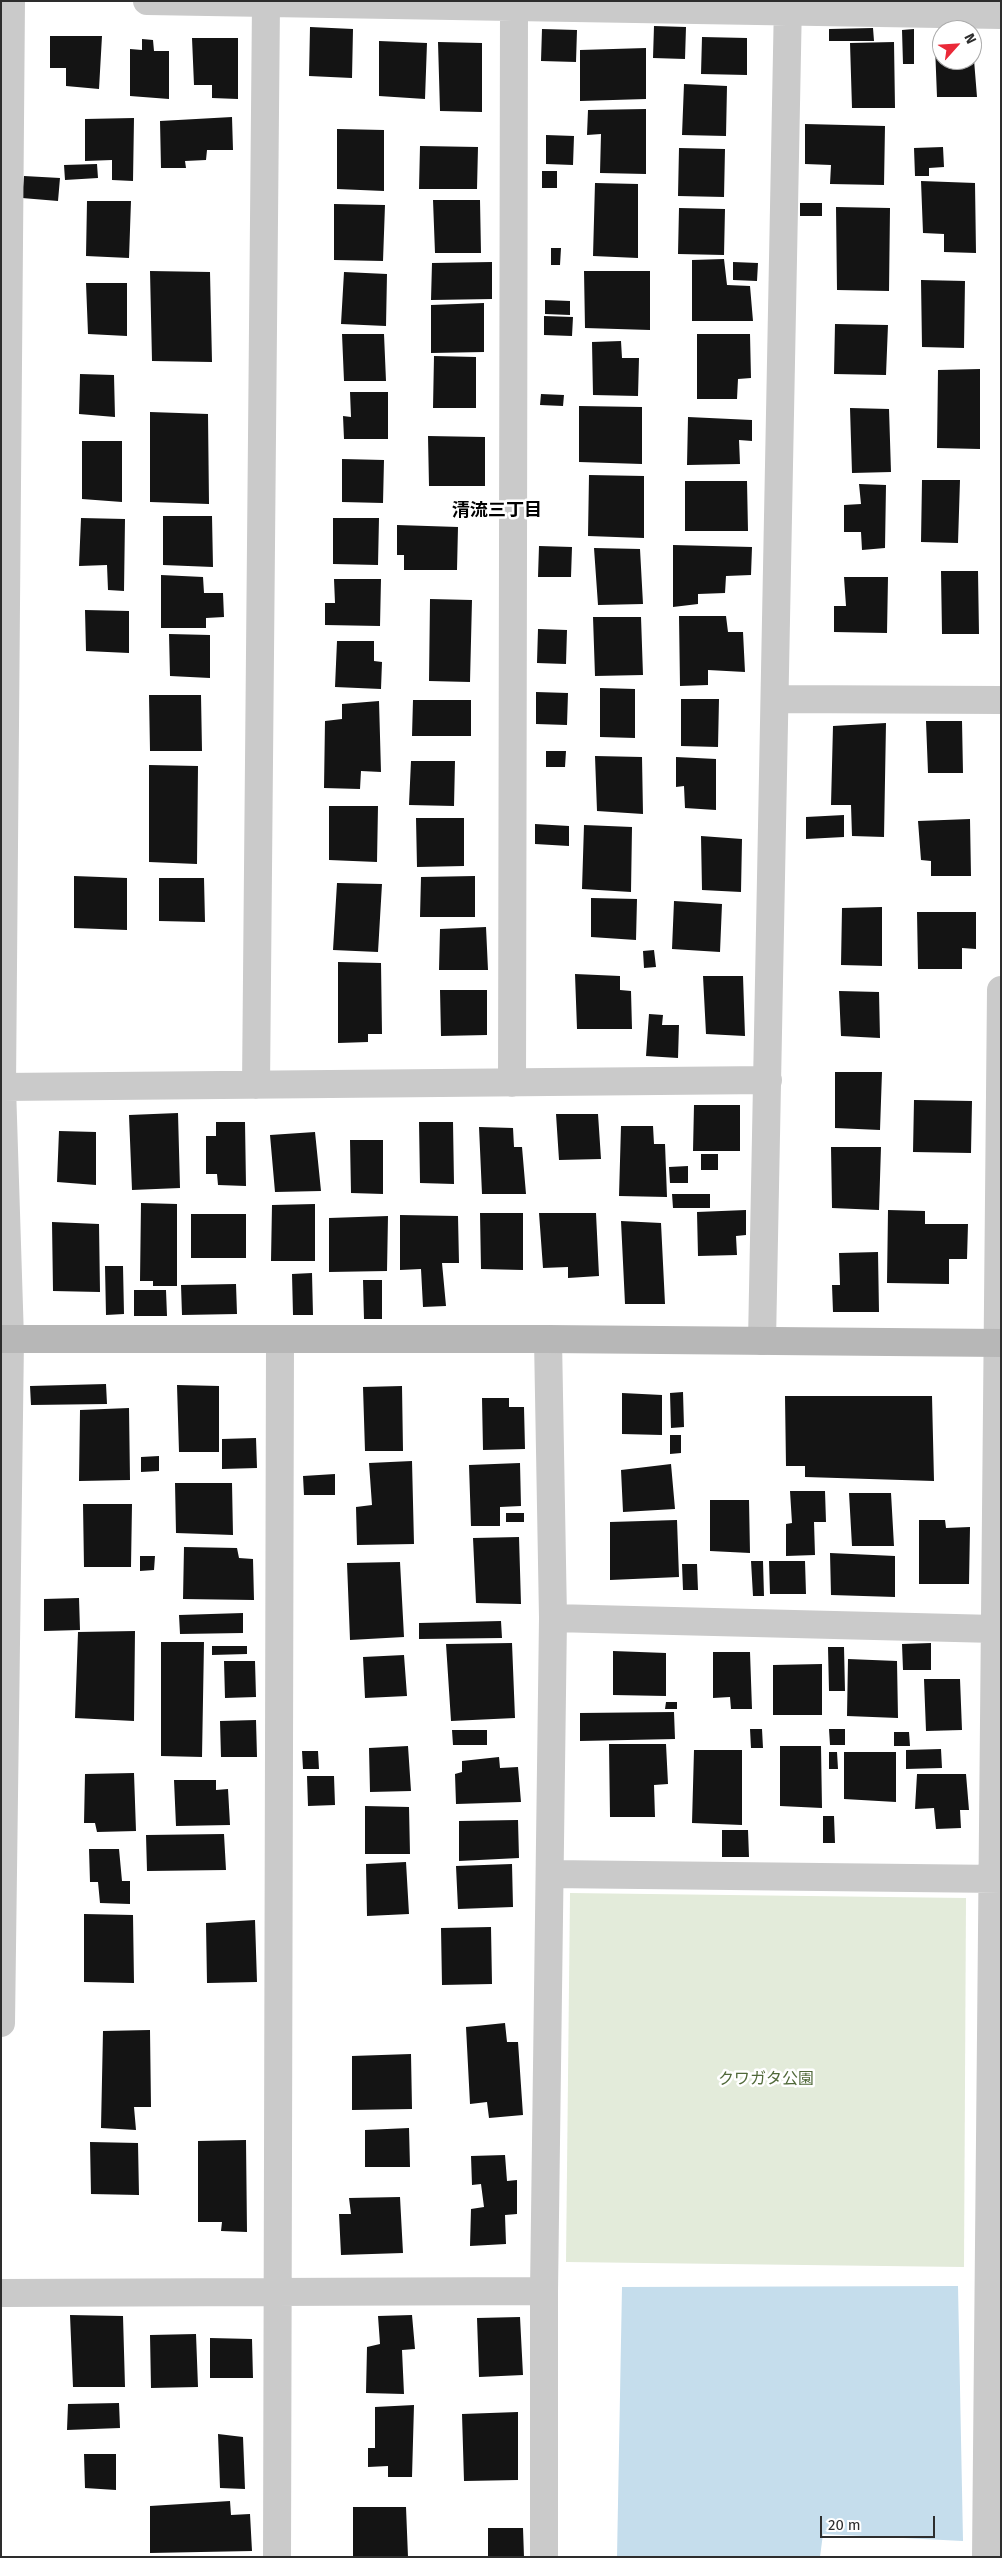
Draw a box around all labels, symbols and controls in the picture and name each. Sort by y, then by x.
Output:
north arrow [932,20,982,70]
text: N [960,31,980,47]
district label: 清流三丁目 [452,500,542,522]
park label: クワガタ公園 [718,2070,814,2090]
scale bar [822,2506,937,2538]
text: 20 m [828,2516,861,2534]

